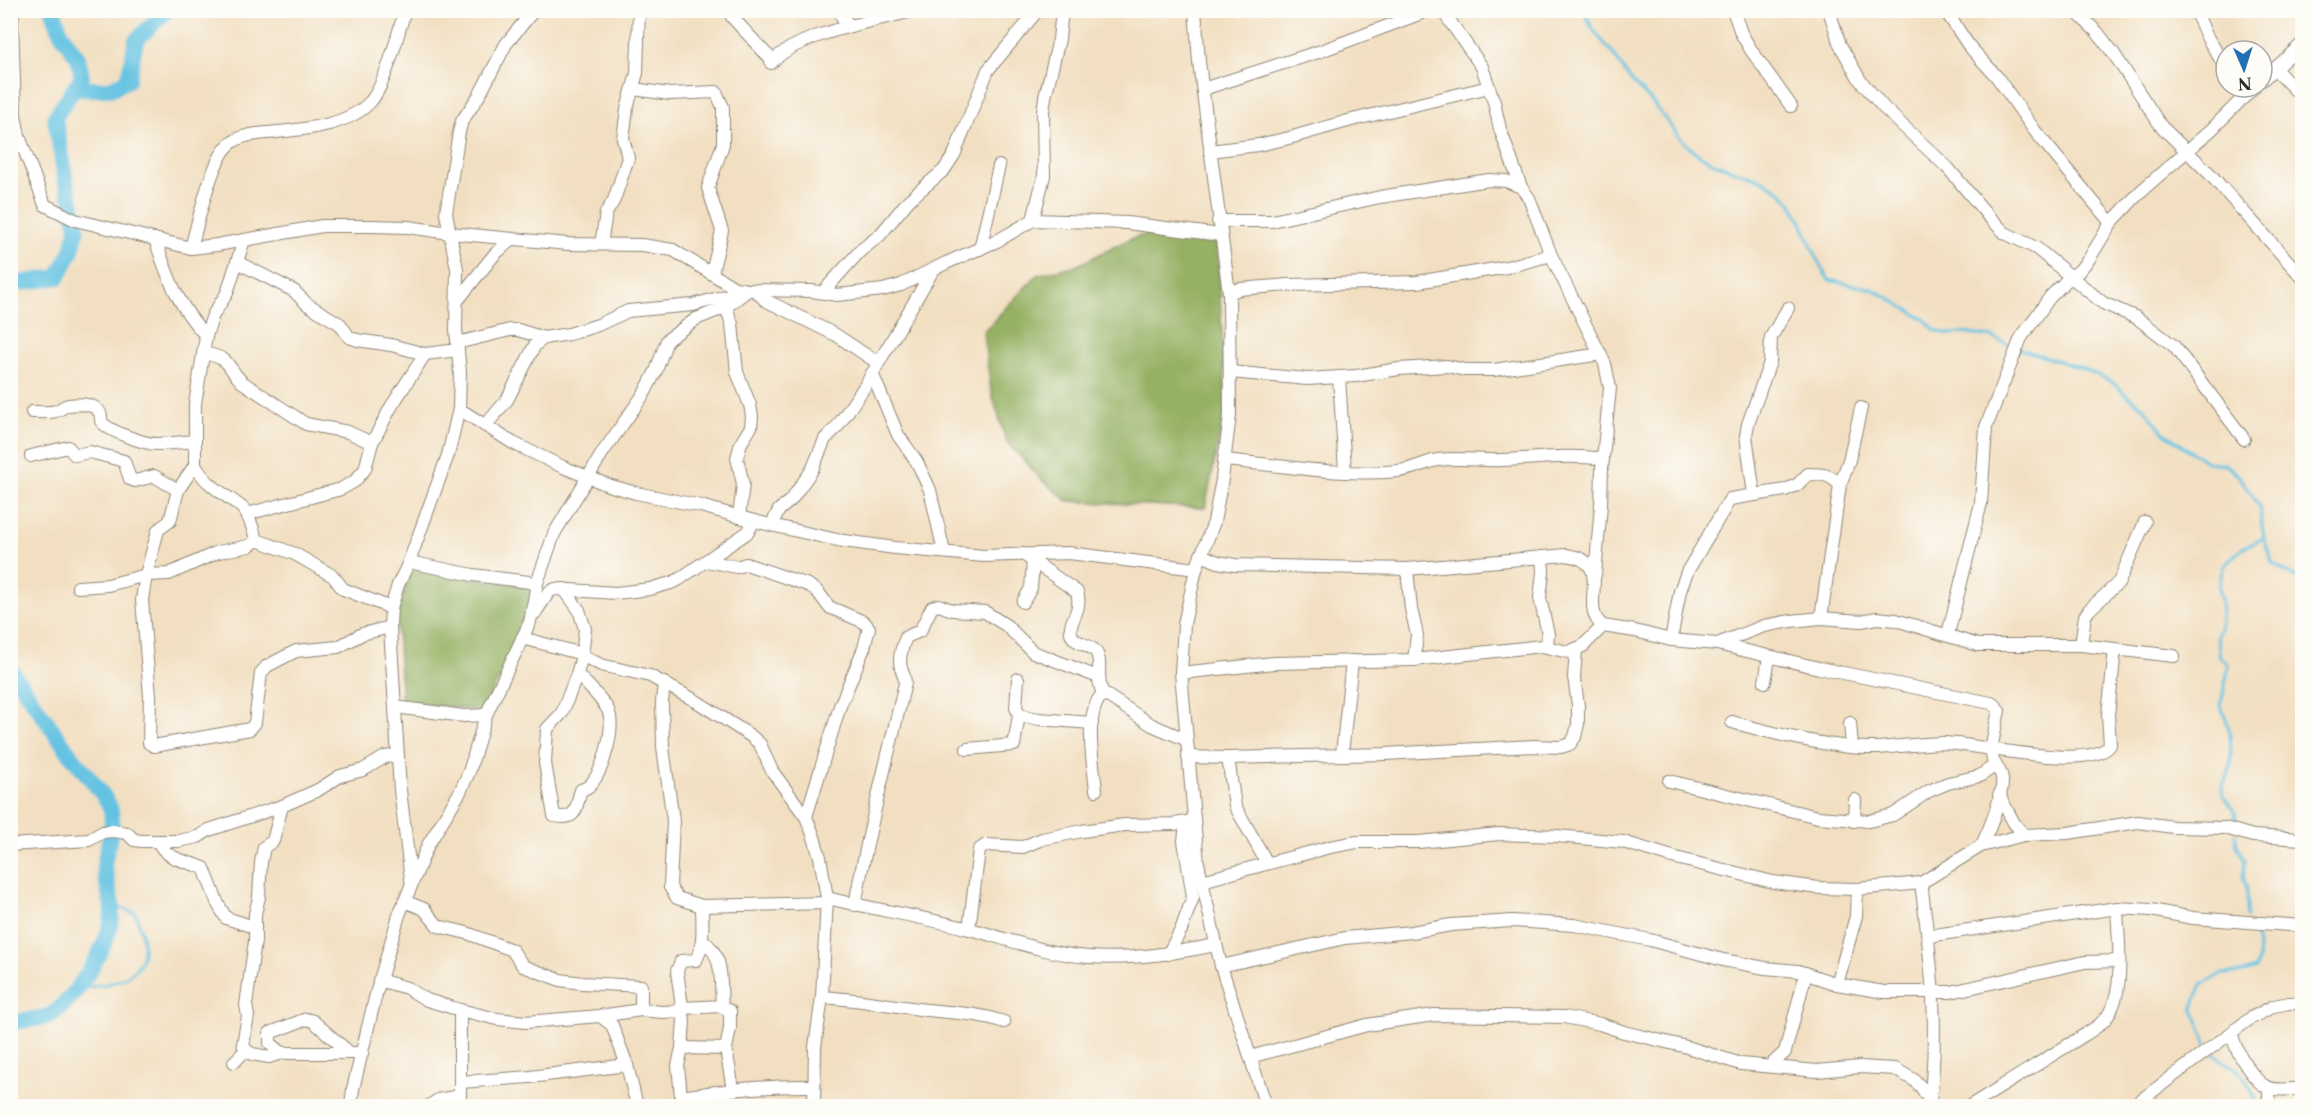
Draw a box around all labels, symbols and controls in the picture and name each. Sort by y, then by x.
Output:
north arrow [2214,39,2274,99]
text: N [2237,74,2252,94]

